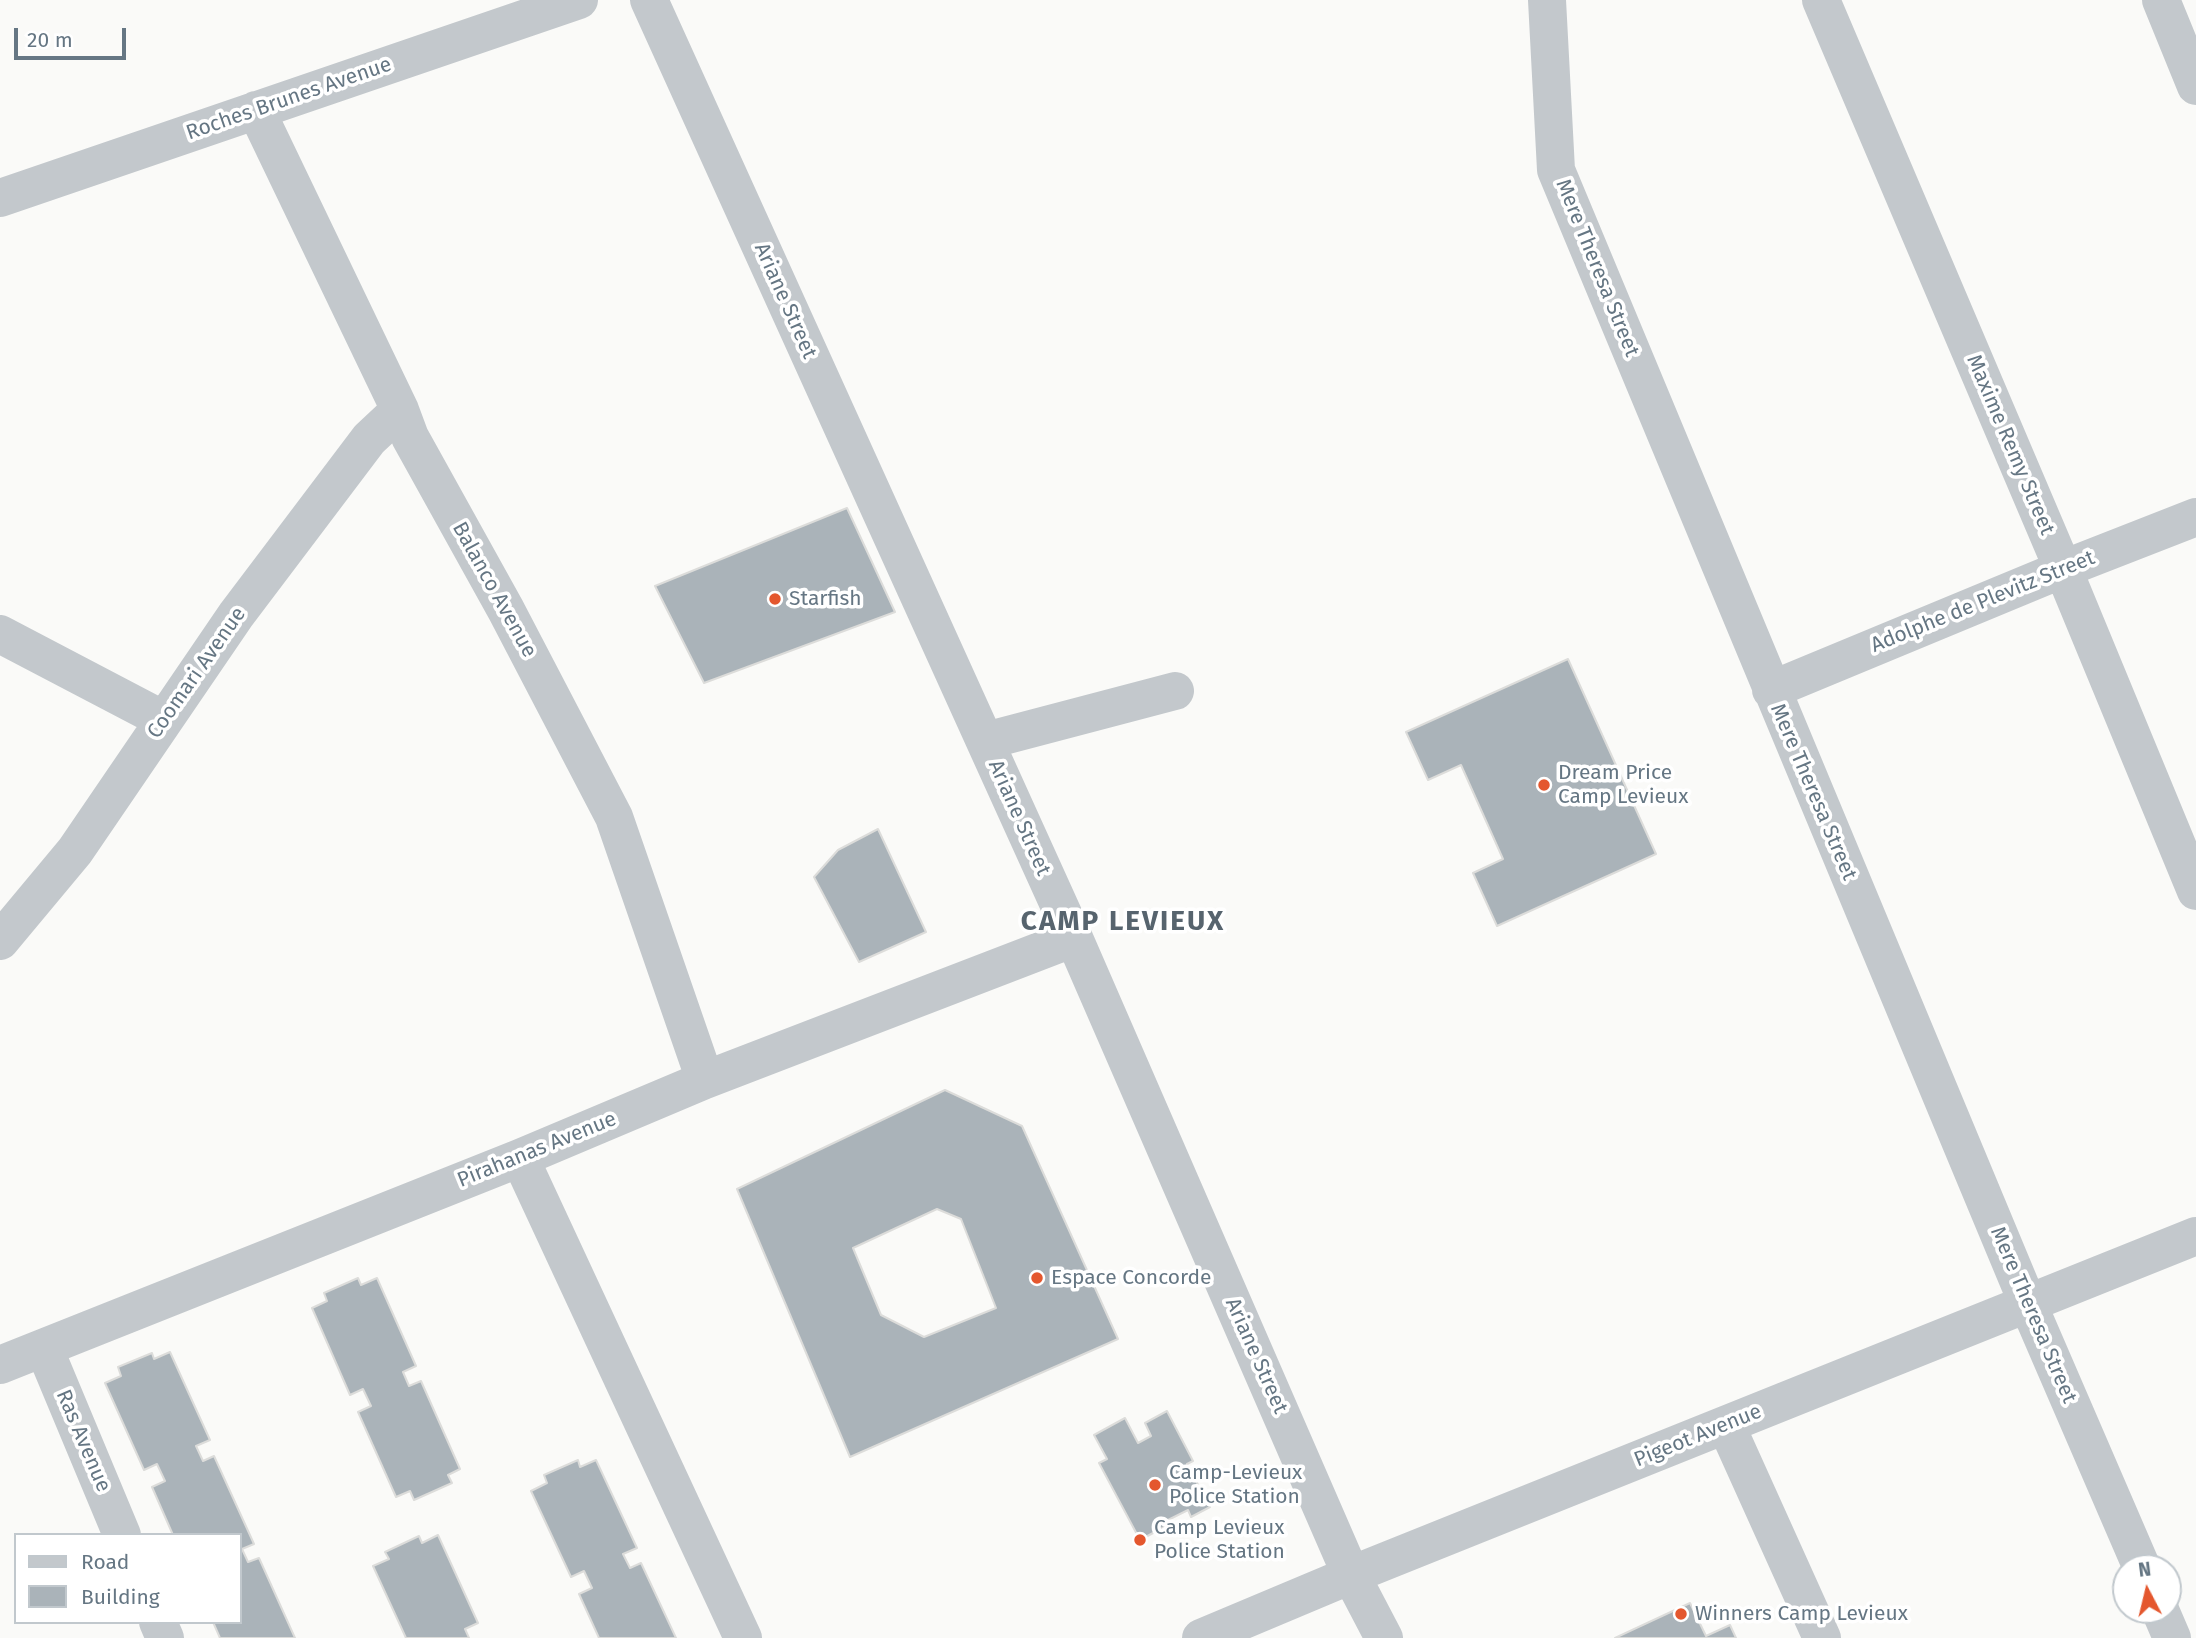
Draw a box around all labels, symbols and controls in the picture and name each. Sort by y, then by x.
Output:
scale bar [18,14,130,58]
text: 20 m [27,27,73,53]
street label: Roches Brunes Avenue [183,52,395,146]
street label: Mere Theresa Street [1550,175,1644,361]
street label: Ariane Street [748,239,822,363]
street label: Maxime Remy Street [1961,351,2059,539]
street label: Balanco Avenue [446,518,542,662]
street label: Adolphe de Plevitz Street [1867,545,2099,659]
place label: Starfish [789,586,862,612]
marker: Starfish [767,591,783,607]
street label: Coomari Avenue [142,602,252,744]
street label: Mere Theresa Street [1764,700,1862,884]
street label: Ariane Street [982,756,1056,880]
place label: Dream Price Camp Levieux [1558,760,1688,810]
marker: Dream Price Camp Levieux [1536,777,1552,793]
district label: CAMP LEVIEUX [1022,905,1224,939]
street label: Pirahanas Avenue [454,1107,620,1193]
street label: Mere Theresa Street [1984,1223,2082,1407]
place label: Espace Concorde [1051,1265,1212,1291]
marker: Espace Concorde [1029,1270,1045,1286]
street label: Ariane Street [1219,1294,1293,1418]
street label: Ras Avenue [50,1386,116,1496]
street label: Pigeot Avenue [1631,1399,1765,1473]
place label: Camp-Levieux Police Station [1169,1460,1302,1510]
marker: Camp-Levieux Police Station [1147,1477,1163,1493]
place label: Camp Levieux Police Station [1154,1515,1285,1565]
marker: Camp Levieux Police Station [1132,1532,1148,1548]
legend [14,1533,242,1624]
text: Road [81,1549,129,1575]
north arrow [2112,1554,2182,1624]
text: N [2137,1557,2152,1582]
text: Building [81,1584,160,1610]
place label: Winners Camp Levieux [1695,1601,1908,1627]
marker: Winners Camp Levieux [1673,1606,1689,1622]

